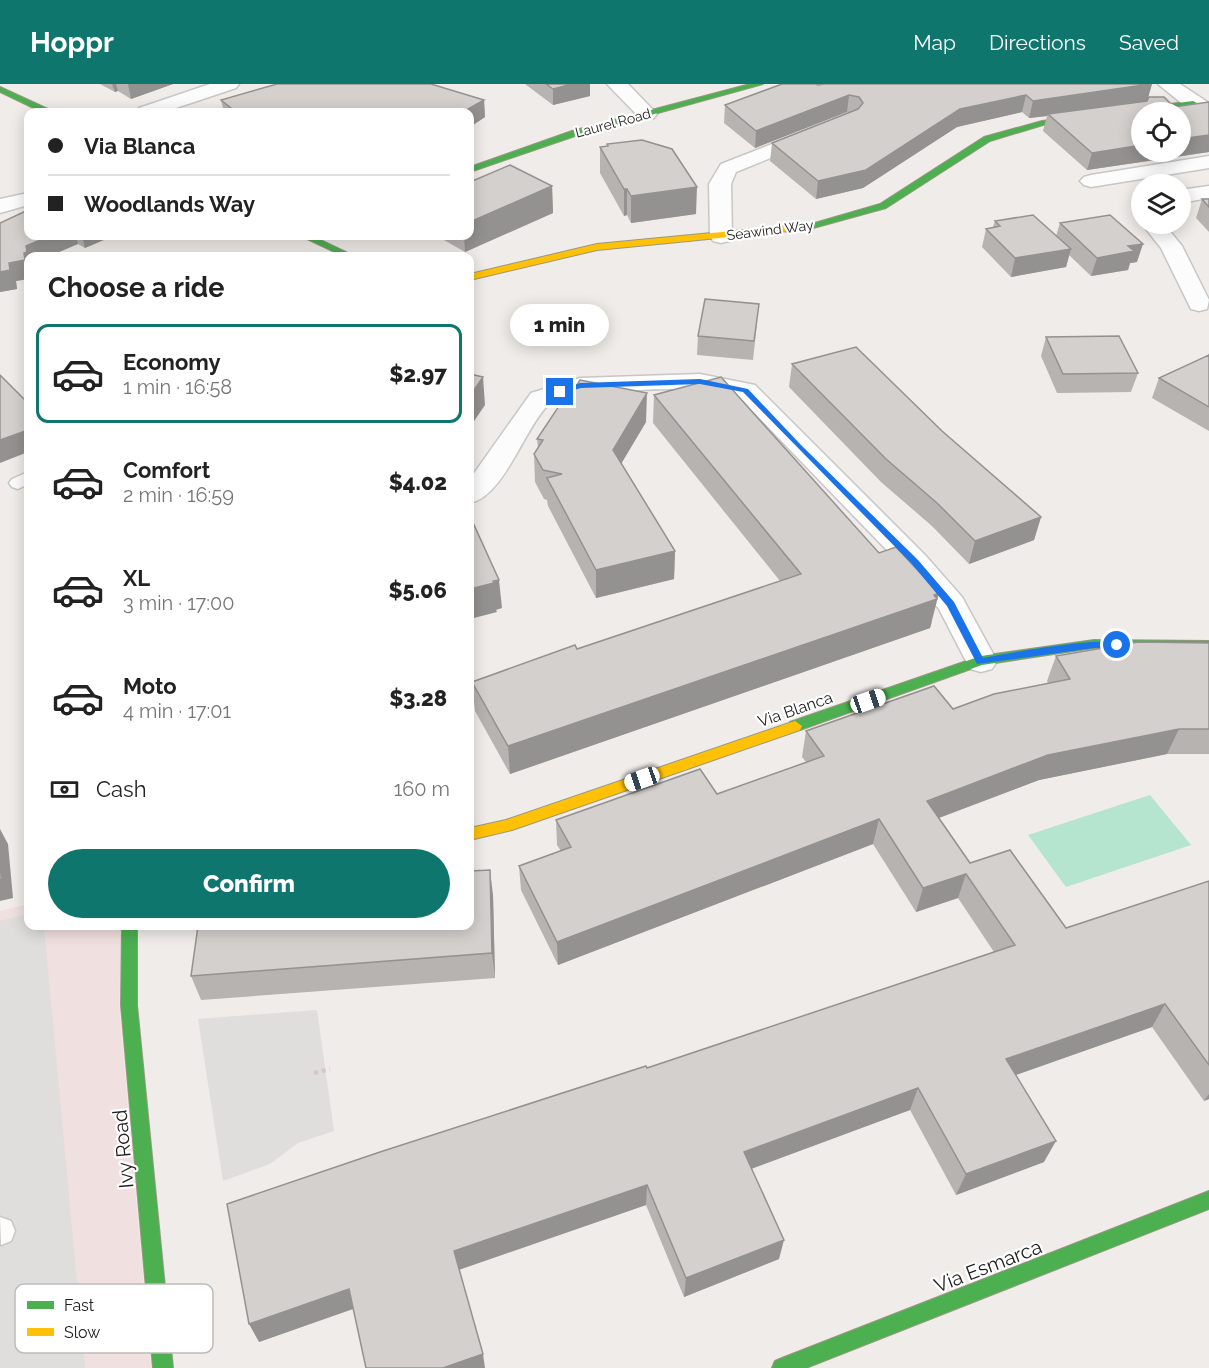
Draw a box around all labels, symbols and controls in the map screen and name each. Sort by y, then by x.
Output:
text: Hoppr [30,26,114,59]
text: Map [913,30,956,55]
text: Directions [989,30,1086,55]
text: Saved [1119,30,1179,55]
map controls [1131,102,1191,234]
button: locate [1131,102,1191,162]
street label: Laurel Road [573,105,653,141]
text: Via Blanca [84,133,195,159]
button: layers [1131,174,1191,234]
text: Woodlands Way [84,191,255,217]
street label: Seawind Way [726,217,815,243]
text: Choose a ride [48,272,224,303]
callout: 1 min [510,305,610,347]
text: 1 min [534,313,585,337]
icon: car [51,347,105,401]
text: Economy [123,349,221,375]
text: $2.97 [389,361,447,387]
text: 1 min · 16:58 [123,375,232,399]
route end [546,378,573,405]
icon: car [51,455,105,509]
text: Comfort [123,457,210,483]
text: $4.02 [389,469,447,495]
text: 2 min · 16:59 [123,483,234,507]
icon: car [51,563,105,617]
text: XL [123,565,150,591]
text: $5.06 [388,577,447,603]
text: 3 min · 17:00 [123,591,235,615]
route start [1103,631,1130,658]
icon: car [51,671,105,725]
text: Moto [123,673,177,699]
text: $3.28 [389,685,447,711]
car [848,687,888,715]
street label: Via Blanca [755,688,835,731]
text: 4 min · 17:01 [123,699,231,723]
car [622,765,662,793]
icon: cash [48,773,81,806]
text: Cash [96,776,147,802]
text: 160 m [394,777,450,801]
button: Confirm [48,849,450,918]
street label: Ivy Road [108,1109,138,1189]
street label: Via Esmarca [931,1234,1045,1298]
legend [15,1284,213,1353]
text: Fast [64,1296,95,1315]
text: Slow [64,1323,100,1342]

